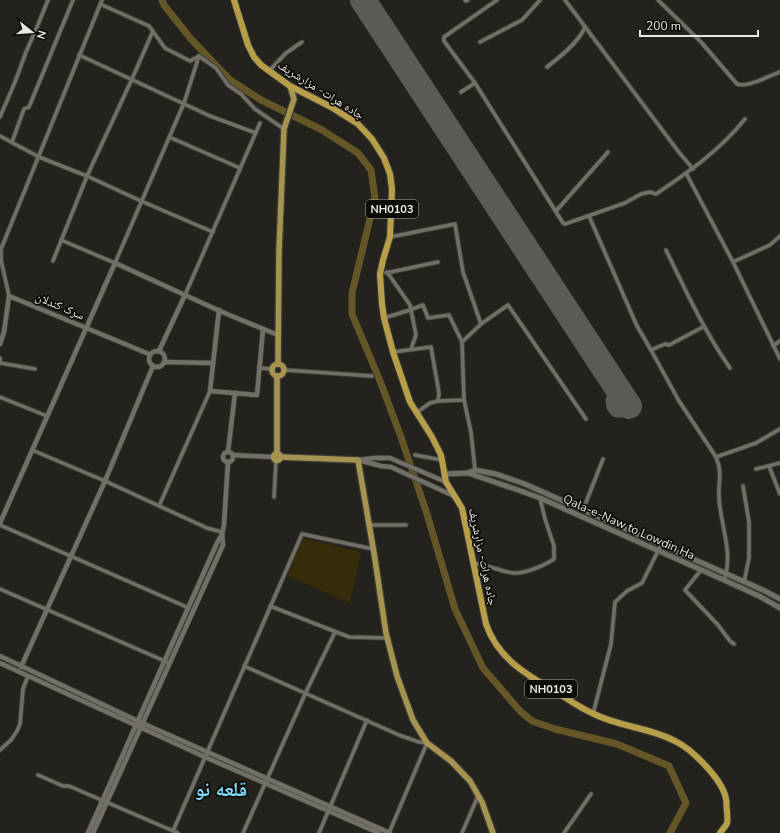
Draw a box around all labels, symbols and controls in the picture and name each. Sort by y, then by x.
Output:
north arrow [12,12,52,52]
scale bar [640,12,758,38]
text: 200 m [646,18,681,34]
text: N [33,29,49,41]
street label: جاده هرات- مزارشریف [275,57,368,123]
road number: NH0103 [366,200,418,218]
street label: سرک کندلان [33,288,87,324]
street label: Qala-e-Naw to Lowdin Ha [561,491,697,563]
street label: جاده هرات- مزارشریف [465,507,501,608]
road number: NH0103 [525,680,577,698]
district label: قلعه نو [195,776,247,803]

